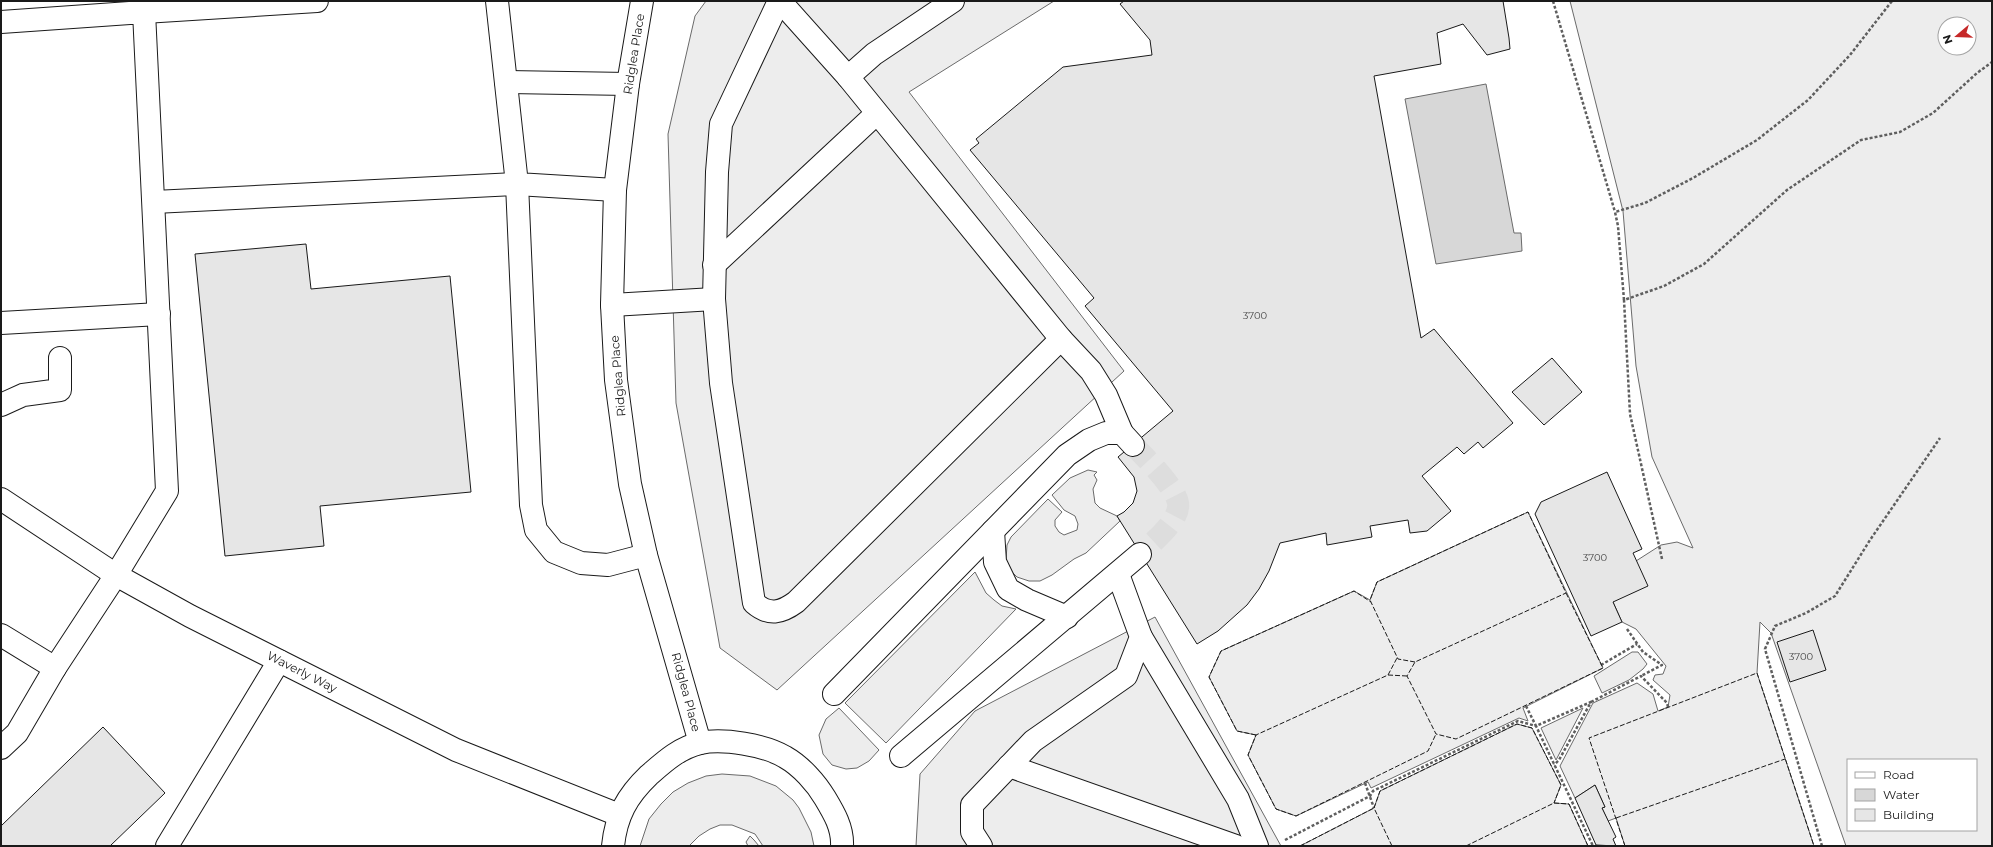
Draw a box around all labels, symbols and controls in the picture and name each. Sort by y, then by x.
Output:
street label: Ridglea Place [620,12,647,95]
north arrow [1937,16,1977,56]
text: N [1939,33,1956,46]
house number: 3700 [1243,309,1268,322]
street label: Ridglea Place [606,335,629,417]
house number: 3700 [1583,551,1608,564]
street label: Waverly Way [265,647,340,696]
house number: 3700 [1789,650,1814,663]
street label: Ridglea Place [669,651,704,733]
legend [1847,759,1977,831]
text: Road [1883,767,1914,782]
text: Water [1883,787,1920,802]
text: Building [1883,807,1934,822]

